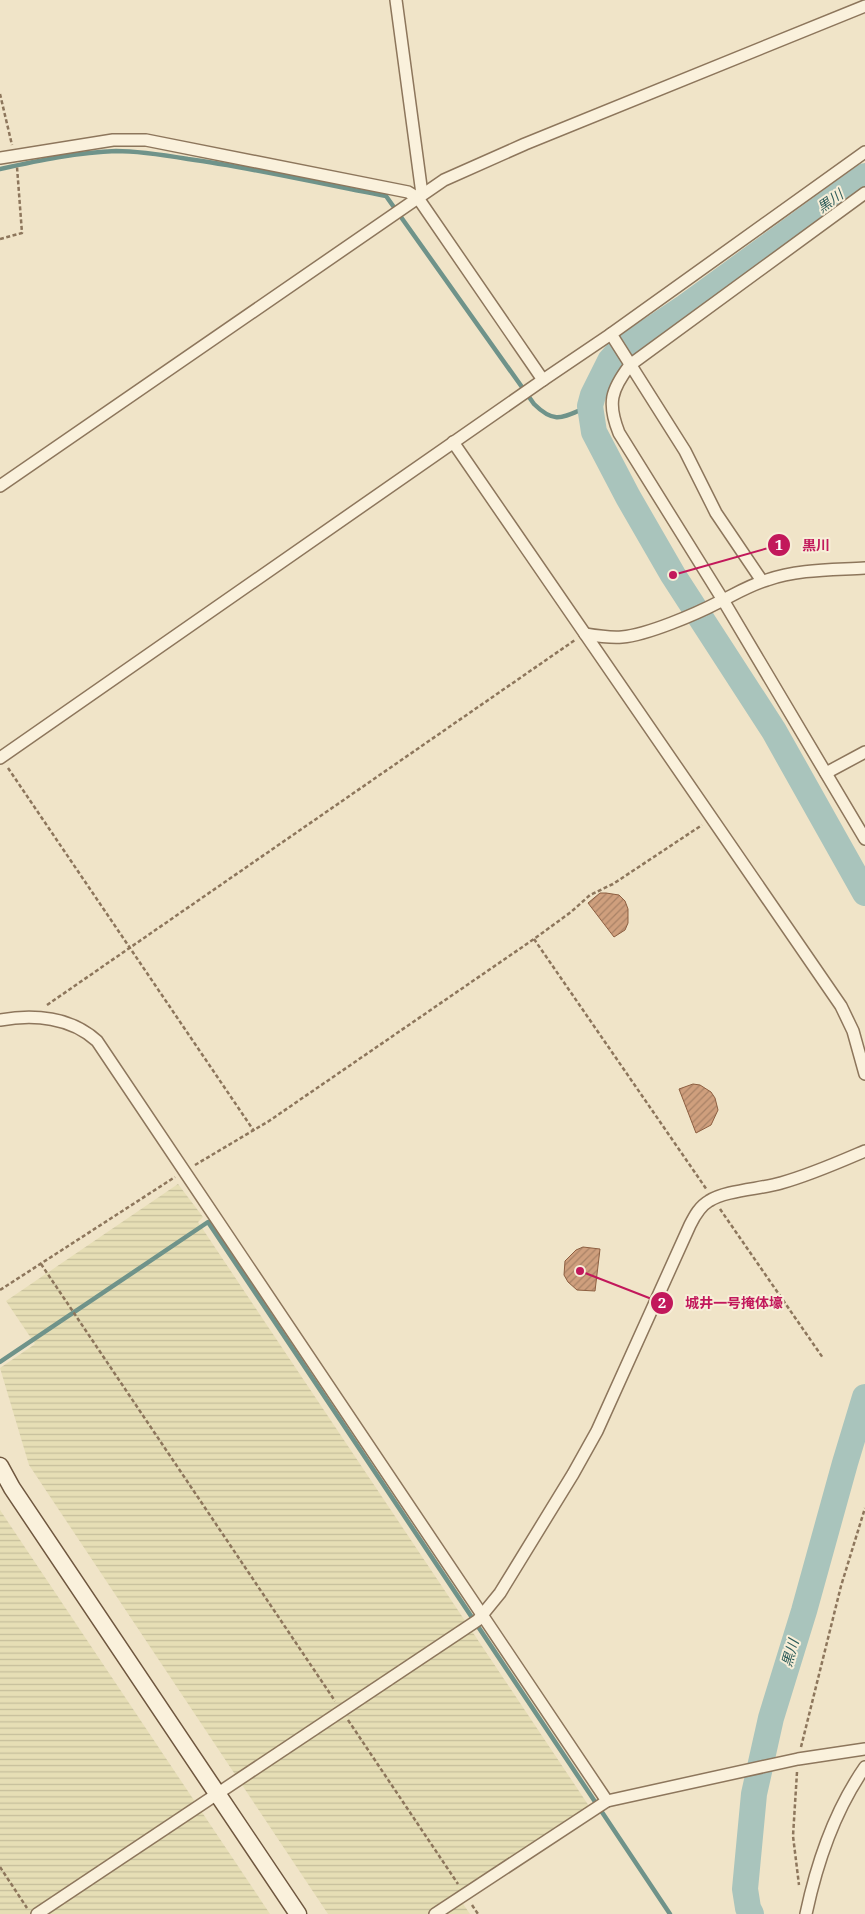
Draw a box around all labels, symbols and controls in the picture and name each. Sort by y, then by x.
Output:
water label: 黒川 [813,184,848,216]
callout: 黒川 [767,531,840,560]
text: 1 [775,534,783,554]
text: 黒川 [802,535,830,554]
callout: 城井一号掩体壕 [650,1289,793,1318]
text: 2 [658,1292,666,1312]
text: 城井一号掩体壕 [685,1293,783,1312]
water label: 黒川 [777,1635,803,1669]

